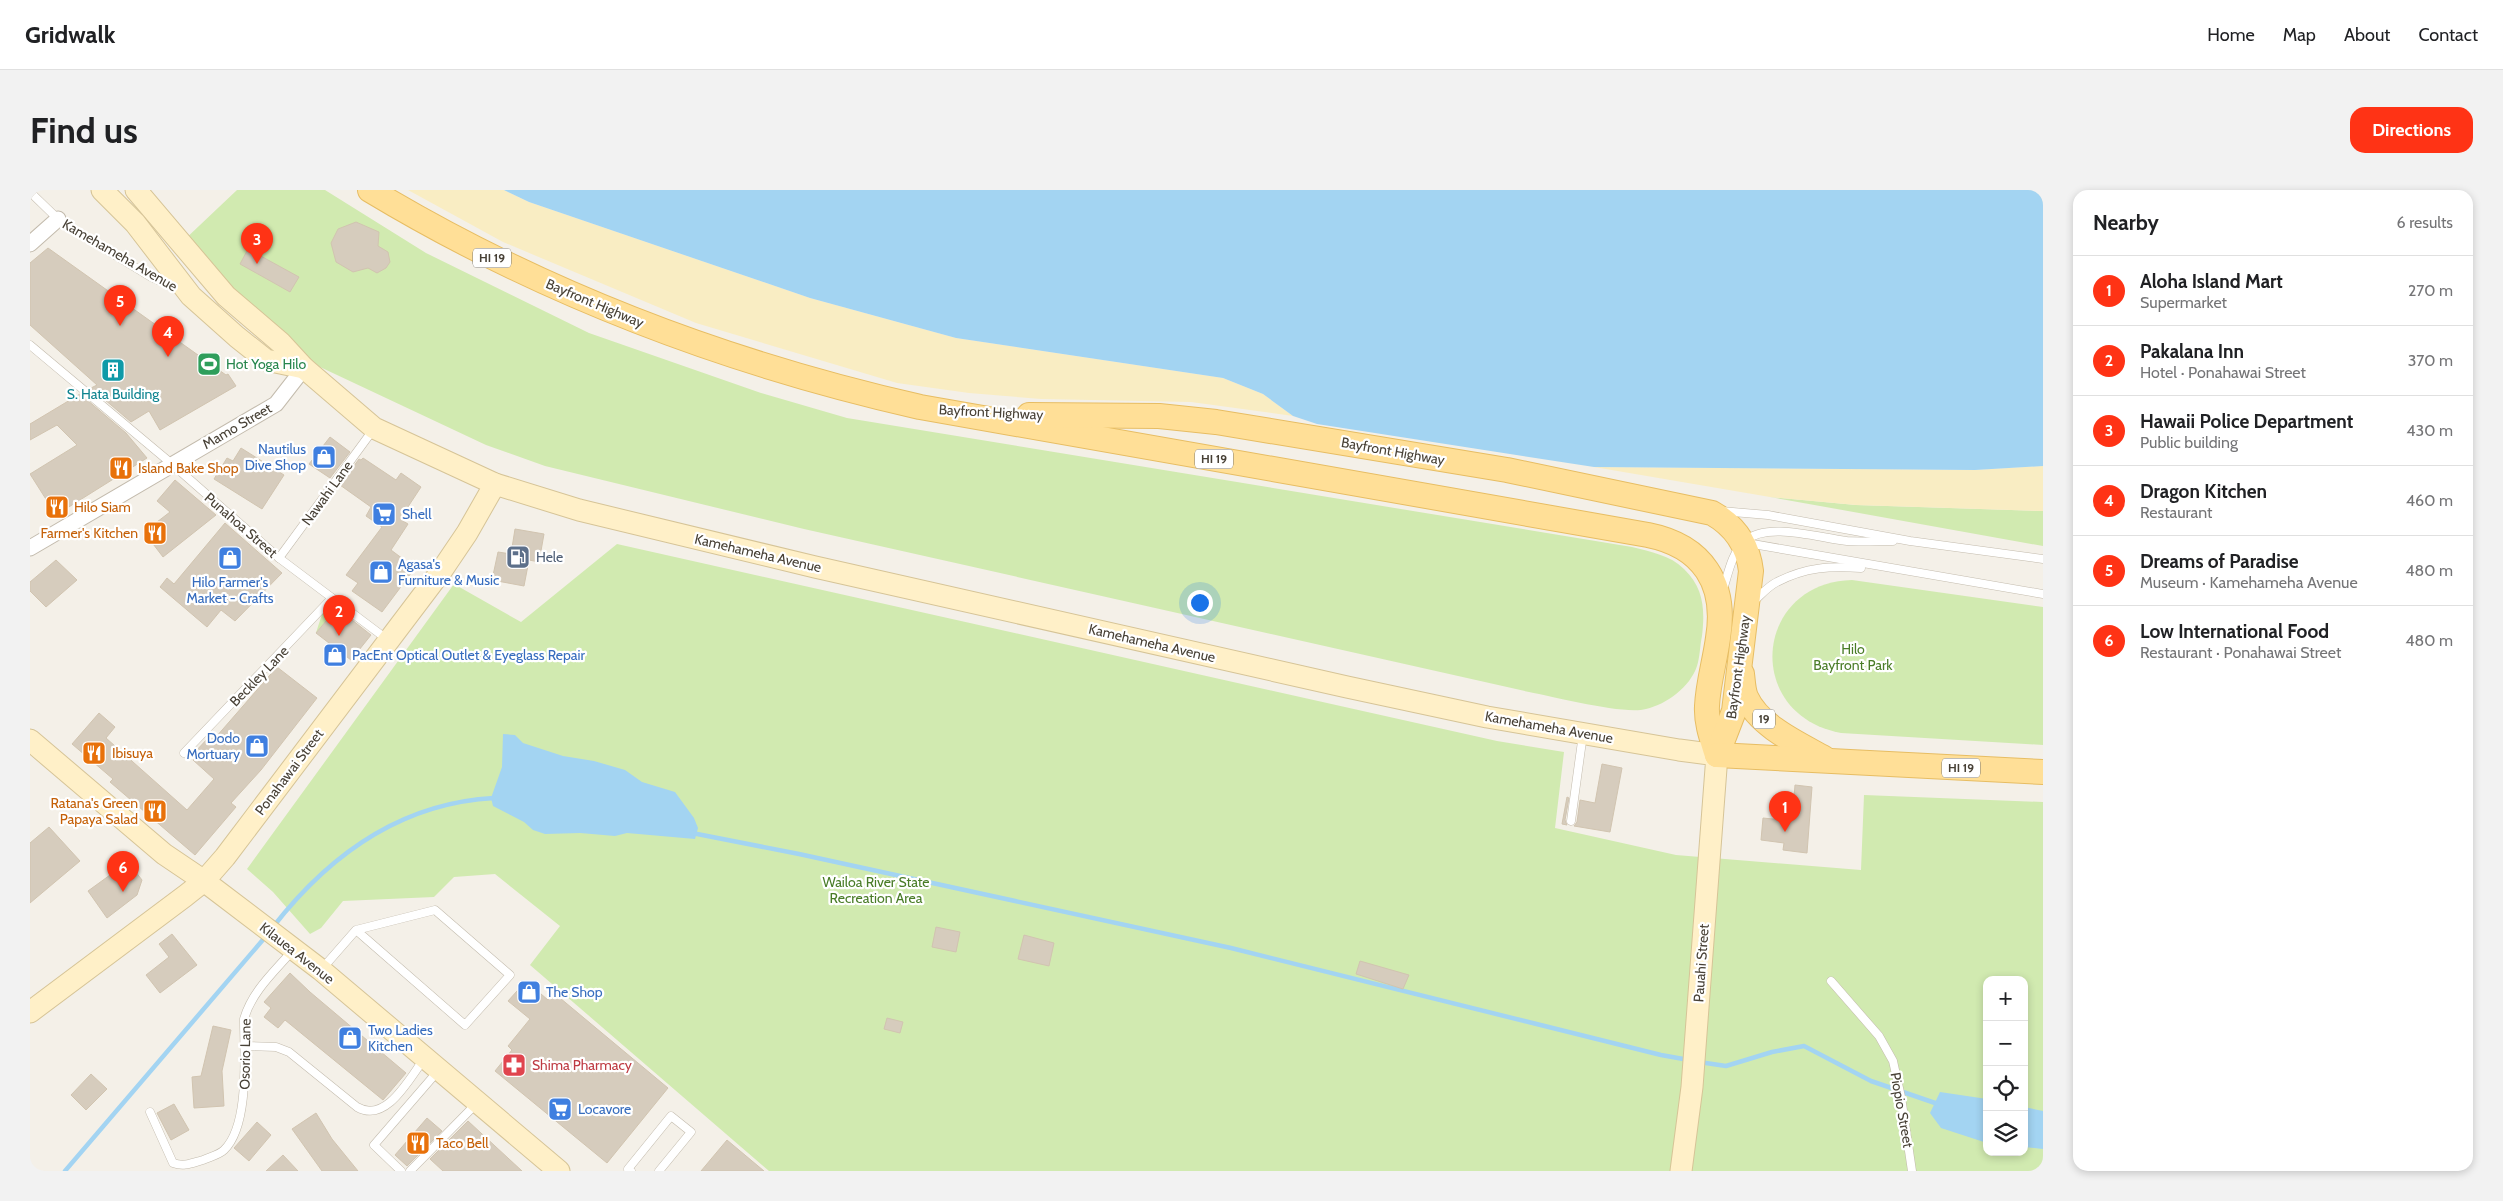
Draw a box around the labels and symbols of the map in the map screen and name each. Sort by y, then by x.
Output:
street label: Kamehameha Avenue [59,215,181,295]
pin: 3 [241,223,273,264]
road number: HI 19 [473,248,511,268]
street label: Bayfront Highway [543,274,647,332]
pin: 5 [104,285,136,326]
pin: 4 [152,316,184,357]
sports icon: Hot Yoga Hilo [196,351,222,377]
place label: Hot Yoga Hilo [226,355,306,373]
building icon: S. Hata Building [100,357,126,383]
place label: S. Hata Building [67,385,160,403]
street label: Mamo Street [199,399,275,453]
street label: Bayfront Highway [938,400,1044,424]
street label: Bayfront Highway [1340,433,1446,469]
place label: Nautilus Dive Shop [245,440,306,474]
shop icon: Nautilus Dive Shop [311,444,337,470]
road number: HI 19 [1195,450,1233,468]
restaurant icon: Island Bake Shop [108,455,134,481]
street label: Nawahi Lane [298,457,356,529]
place label: Island Bake Shop [138,459,239,477]
street label: Punahoa Street [201,488,281,562]
restaurant icon: Hilo Siam [44,494,70,520]
place label: Hilo Siam [74,498,131,516]
supermarket icon: Shell [371,501,397,527]
place label: Shell [402,505,432,523]
restaurant icon: Farmer's Kitchen [142,520,168,546]
place label: Farmer's Kitchen [40,524,138,542]
street label: Kamehameha Avenue [693,530,823,576]
fuel station icon: Hele [505,544,531,570]
shop icon: Hilo Farmer's Market - Crafts [217,545,243,571]
place label: Hele [536,548,563,566]
place label: Agasa's Furniture & Music [398,555,499,589]
shop icon: Agasa's Furniture & Music [368,559,394,585]
place label: Hilo Farmer's Market - Crafts [186,573,274,607]
your location [1187,590,1213,616]
pin: 2 [323,595,355,636]
street label: Bayfront Highway [1722,614,1754,720]
street label: Kamehameha Avenue [1087,620,1217,666]
park label: Hilo Bayfront Park [1813,640,1893,674]
street label: Beckley Lane [226,642,292,710]
shop icon: PacEnt Optical Outlet & Eyeglass Repair [322,642,348,668]
place label: PacEnt Optical Outlet & Eyeglass Repair [352,646,586,664]
street label: Kamehameha Avenue [1484,707,1614,747]
road number: 19 [1753,710,1775,728]
street label: Ponahawai Street [251,725,327,819]
place label: Dodo Mortuary [186,729,240,763]
shop icon: Dodo Mortuary [244,733,270,759]
restaurant icon: Ibisuya [81,740,107,766]
place label: Ibisuya [112,744,153,762]
road number: HI 19 [1942,758,1980,778]
pin: 1 [1769,791,1801,832]
place label: Ratana's Green Papaya Salad [50,794,138,828]
restaurant icon: Ratana's Green Papaya Salad [142,798,168,824]
pin: 6 [107,851,139,892]
park label: Wailoa River State Recreation Area [822,873,930,907]
street label: Kilauea Avenue [256,918,338,988]
street label: Pauahi Street [1689,923,1713,1003]
shop icon: The Shop [516,979,542,1005]
place label: The Shop [546,983,603,1001]
street label: Osorio Lane [235,1018,255,1090]
place label: Two Ladies Kitchen [368,1021,433,1055]
shop icon: Two Ladies Kitchen [337,1025,363,1051]
pharmacy icon: Shima Pharmacy [501,1052,527,1078]
place label: Shima Pharmacy [532,1056,632,1074]
street label: Piopio Street [1887,1071,1918,1149]
supermarket icon: Locavore [547,1096,573,1122]
place label: Locavore [578,1100,631,1118]
restaurant icon: Taco Bell [405,1130,431,1156]
place label: Taco Bell [436,1134,489,1152]

